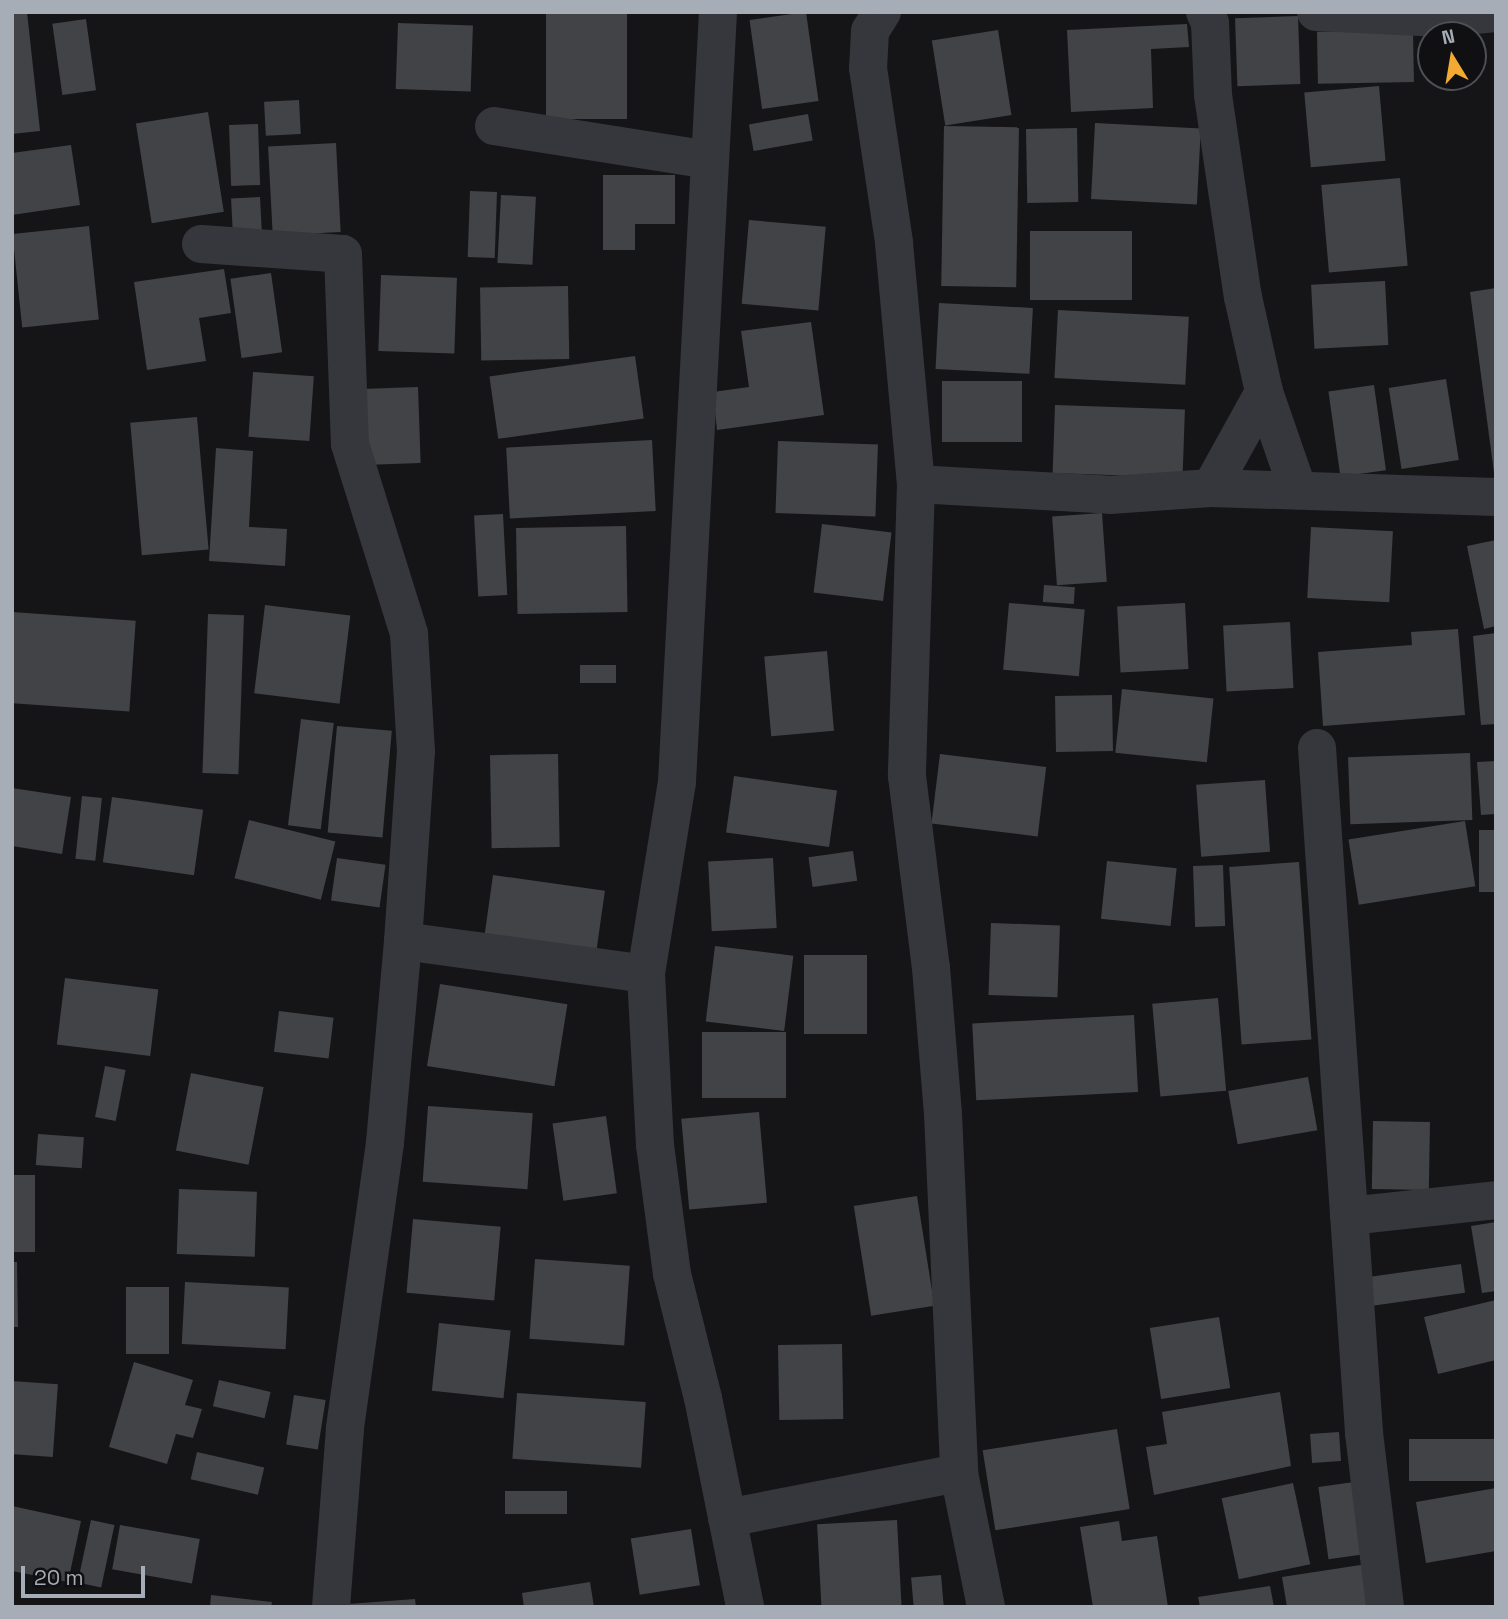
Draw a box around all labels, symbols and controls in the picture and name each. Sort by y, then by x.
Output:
north arrow [1417,21,1487,91]
text: N [1440,23,1457,50]
scale bar [24,1552,149,1596]
text: 20 m [34,1564,84,1591]

